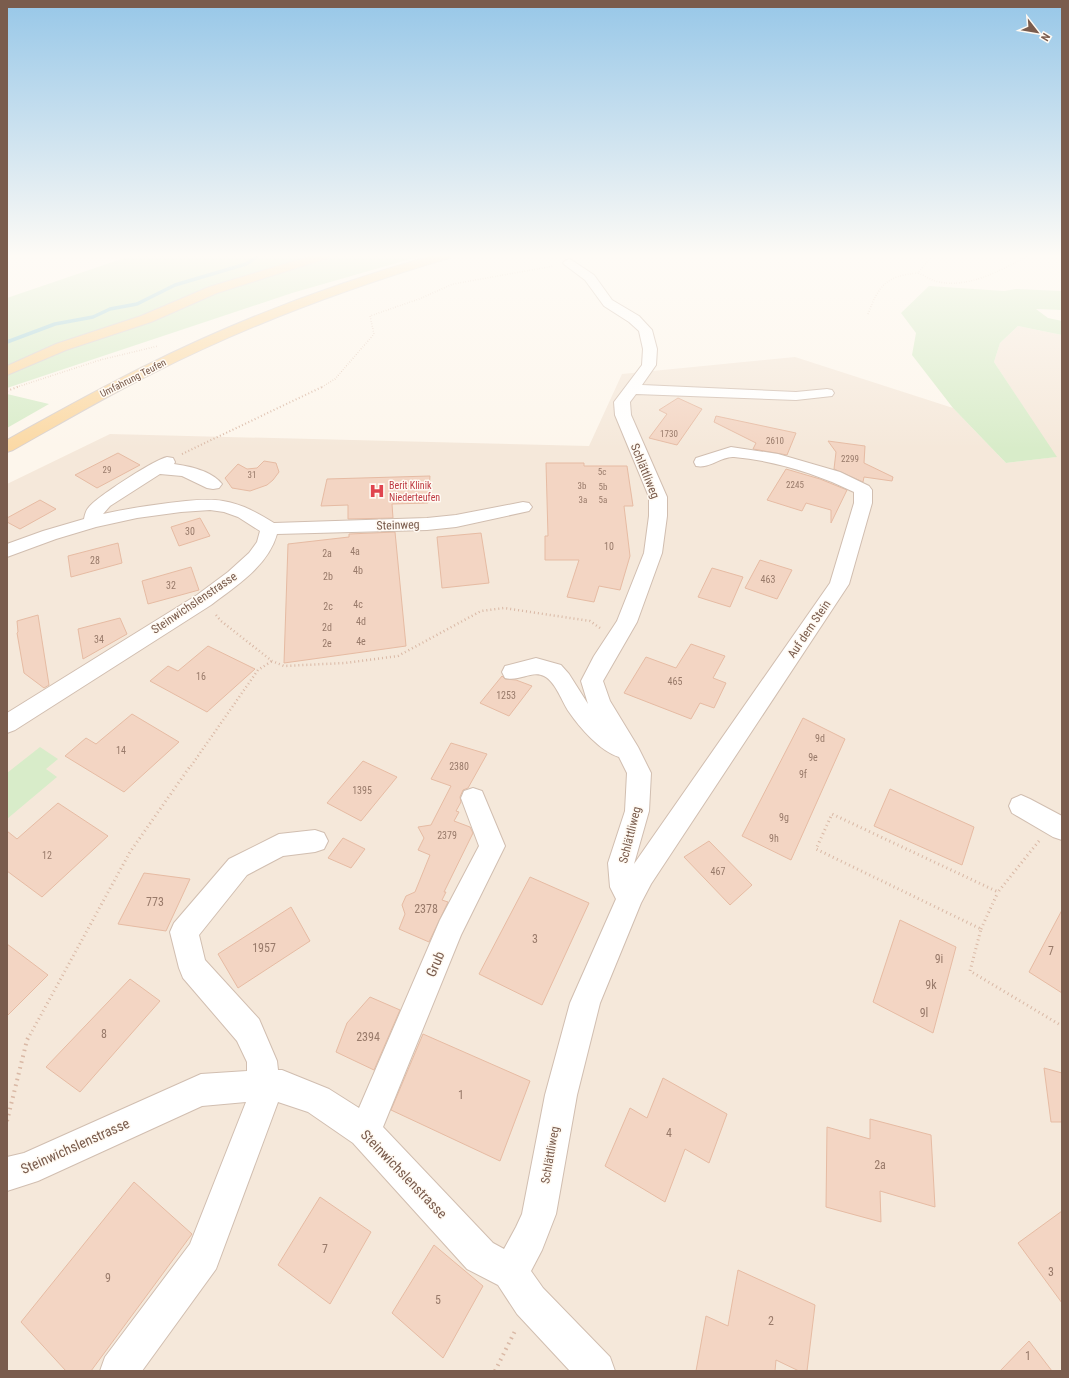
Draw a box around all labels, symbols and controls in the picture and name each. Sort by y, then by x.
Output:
north arrow [1017,12,1057,52]
text: N [1038,31,1052,43]
street label: Umfahrung Teufen [98,357,168,399]
house number: 1730 [660,429,678,439]
house number: 2610 [766,436,784,446]
street label: Schlättliweg [628,441,662,501]
house number: 2299 [841,454,859,464]
house number: 29 [103,465,111,475]
house number: 5c [598,467,606,477]
house number: 31 [248,470,256,480]
place label: Berit Klinik Niederteufen [389,480,440,503]
house number: 2245 [786,480,804,490]
house number: 3b [578,481,587,491]
hospital icon: Berit Klinik Niederteufen [368,482,386,500]
house number: 5b [599,482,608,492]
house number: 3a [579,495,587,505]
house number: 5a [599,495,607,505]
street label: Steinweg [376,517,420,533]
house number: 30 [185,526,195,537]
house number: 10 [604,541,614,552]
house number: 4a [350,546,360,557]
house number: 2a [322,548,332,559]
house number: 28 [90,555,100,566]
house number: 4b [353,565,363,576]
street label: Steinwichslenstrasse [149,569,240,637]
house number: 2b [323,571,333,582]
house number: 463 [761,574,775,585]
house number: 32 [166,580,176,591]
street label: Auf dem Stein [785,597,834,660]
house number: 4c [353,599,363,610]
house number: 2c [323,601,333,612]
house number: 4d [356,616,366,627]
house number: 2d [322,622,332,633]
house number: 34 [94,634,104,645]
house number: 4e [356,636,366,647]
house number: 2e [322,638,332,649]
house number: 16 [196,671,206,682]
house number: 465 [668,676,682,687]
house number: 1253 [496,690,516,701]
house number: 9d [815,733,825,744]
house number: 14 [116,745,126,756]
house number: 9e [808,752,818,763]
house number: 2380 [449,761,469,772]
house number: 9f [799,769,808,780]
house number: 1395 [352,785,372,796]
street label: Schlättliweg [616,805,644,865]
house number: 9g [779,812,789,823]
house number: 2379 [437,830,457,841]
house number: 9h [769,833,779,844]
house number: 12 [42,850,52,861]
house number: 467 [711,866,725,877]
house number: 773 [146,895,164,909]
house number: 2378 [414,902,438,916]
house number: 3 [532,932,538,946]
house number: 1957 [252,941,276,955]
house number: 7 [1048,944,1054,958]
street label: Grub [423,949,448,979]
house number: 9i [935,952,943,966]
house number: 9k [925,978,937,992]
house number: 9l [920,1006,928,1020]
house number: 8 [101,1027,107,1041]
house number: 2394 [356,1030,380,1044]
house number: 1 [458,1088,464,1102]
street label: Steinwichslenstrasse [18,1115,132,1177]
street label: Schlättliweg [538,1125,562,1185]
street label: Steinwichslenstrasse [358,1126,451,1222]
house number: 4 [666,1126,672,1140]
house number: 2a [874,1158,886,1172]
house number: 7 [322,1242,328,1256]
house number: 3 [1048,1265,1054,1279]
house number: 9 [105,1271,111,1285]
house number: 5 [435,1293,441,1307]
house number: 2 [768,1314,774,1328]
house number: 1 [1025,1349,1031,1363]

